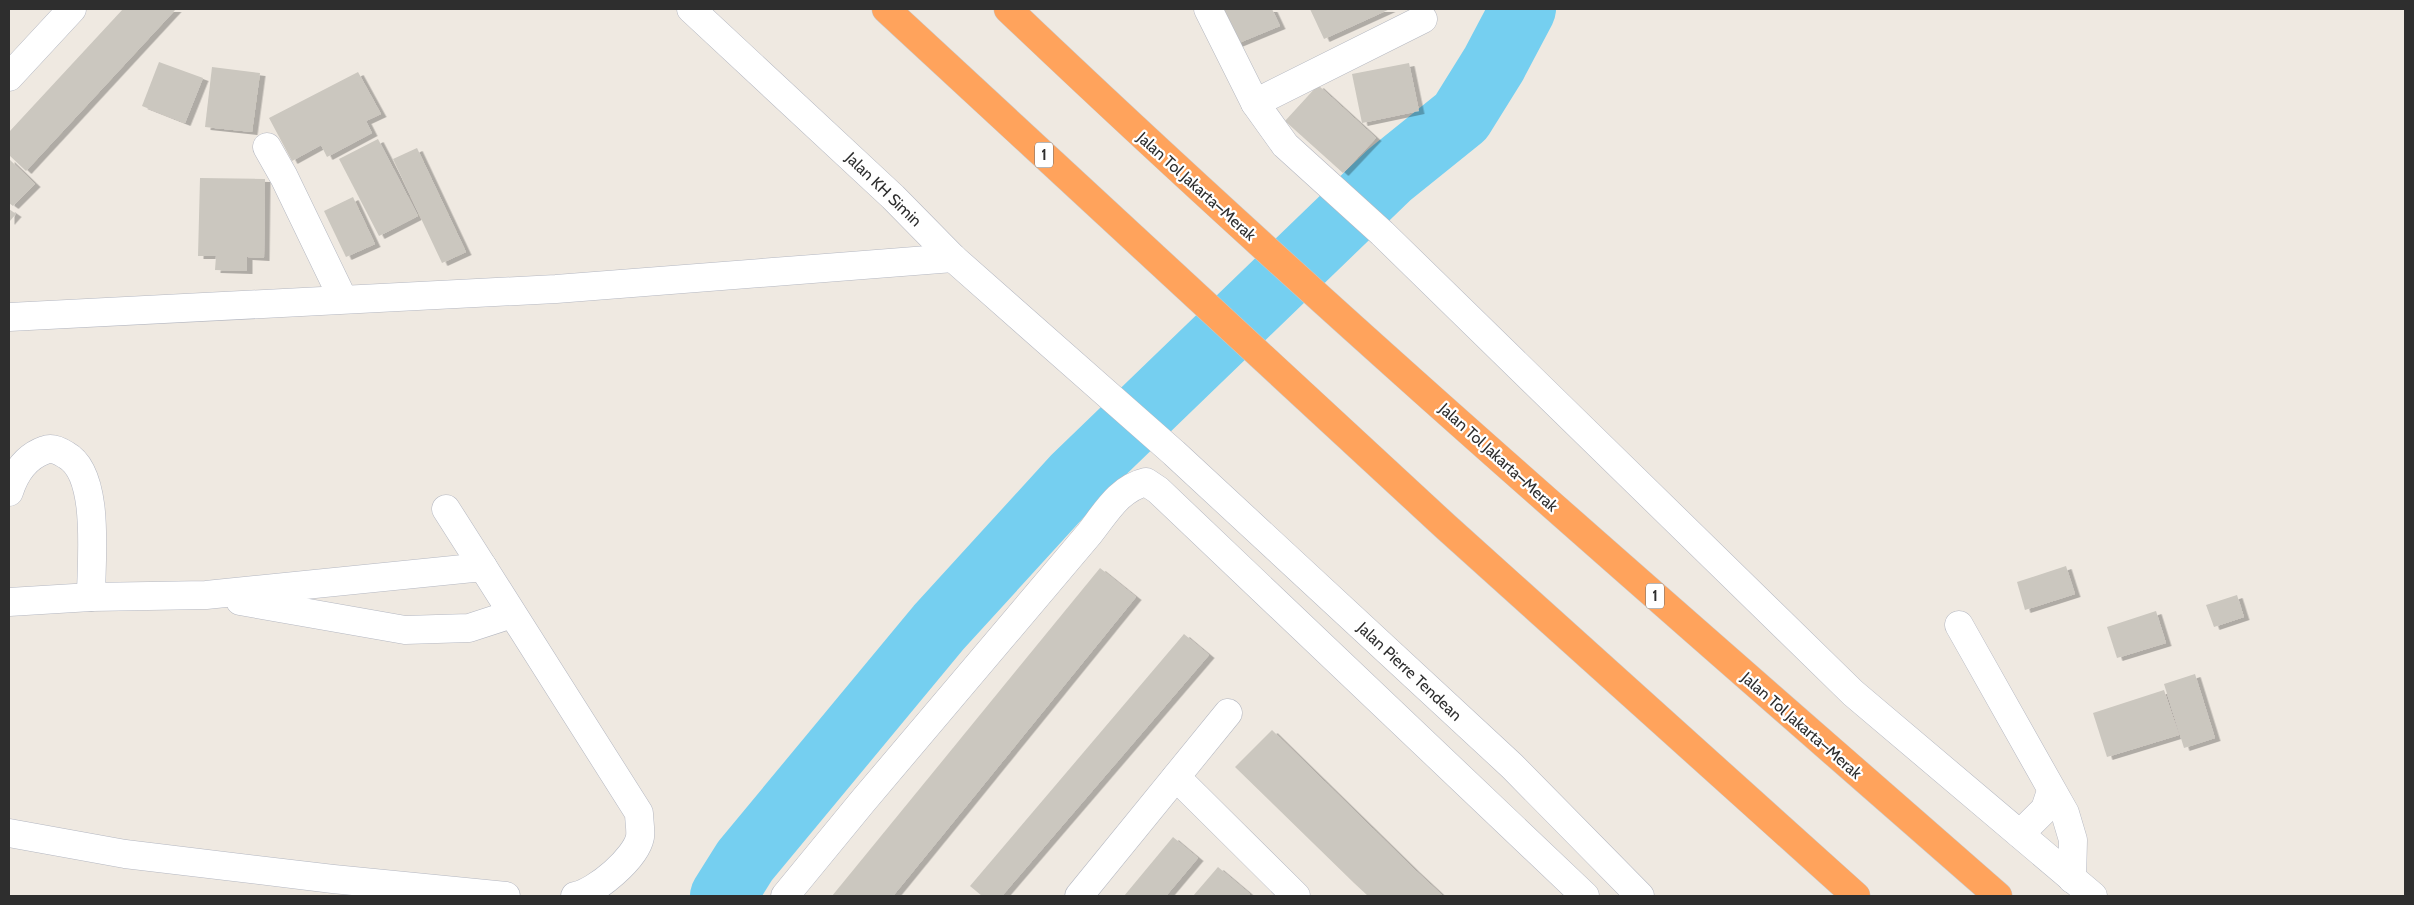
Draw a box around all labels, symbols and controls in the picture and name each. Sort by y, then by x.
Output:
street label: Jalan Tol Jakarta–Merak [1133,127,1260,245]
road number: 1 [1035,142,1053,168]
street label: Jalan KH Simin [841,148,926,230]
street label: Jalan Tol Jakarta–Merak [1435,398,1562,516]
road number: 1 [1646,584,1664,608]
street label: Jalan Pierre Tendean [1353,617,1466,725]
street label: Jalan Tol Jakarta–Merak [1737,667,1866,783]

